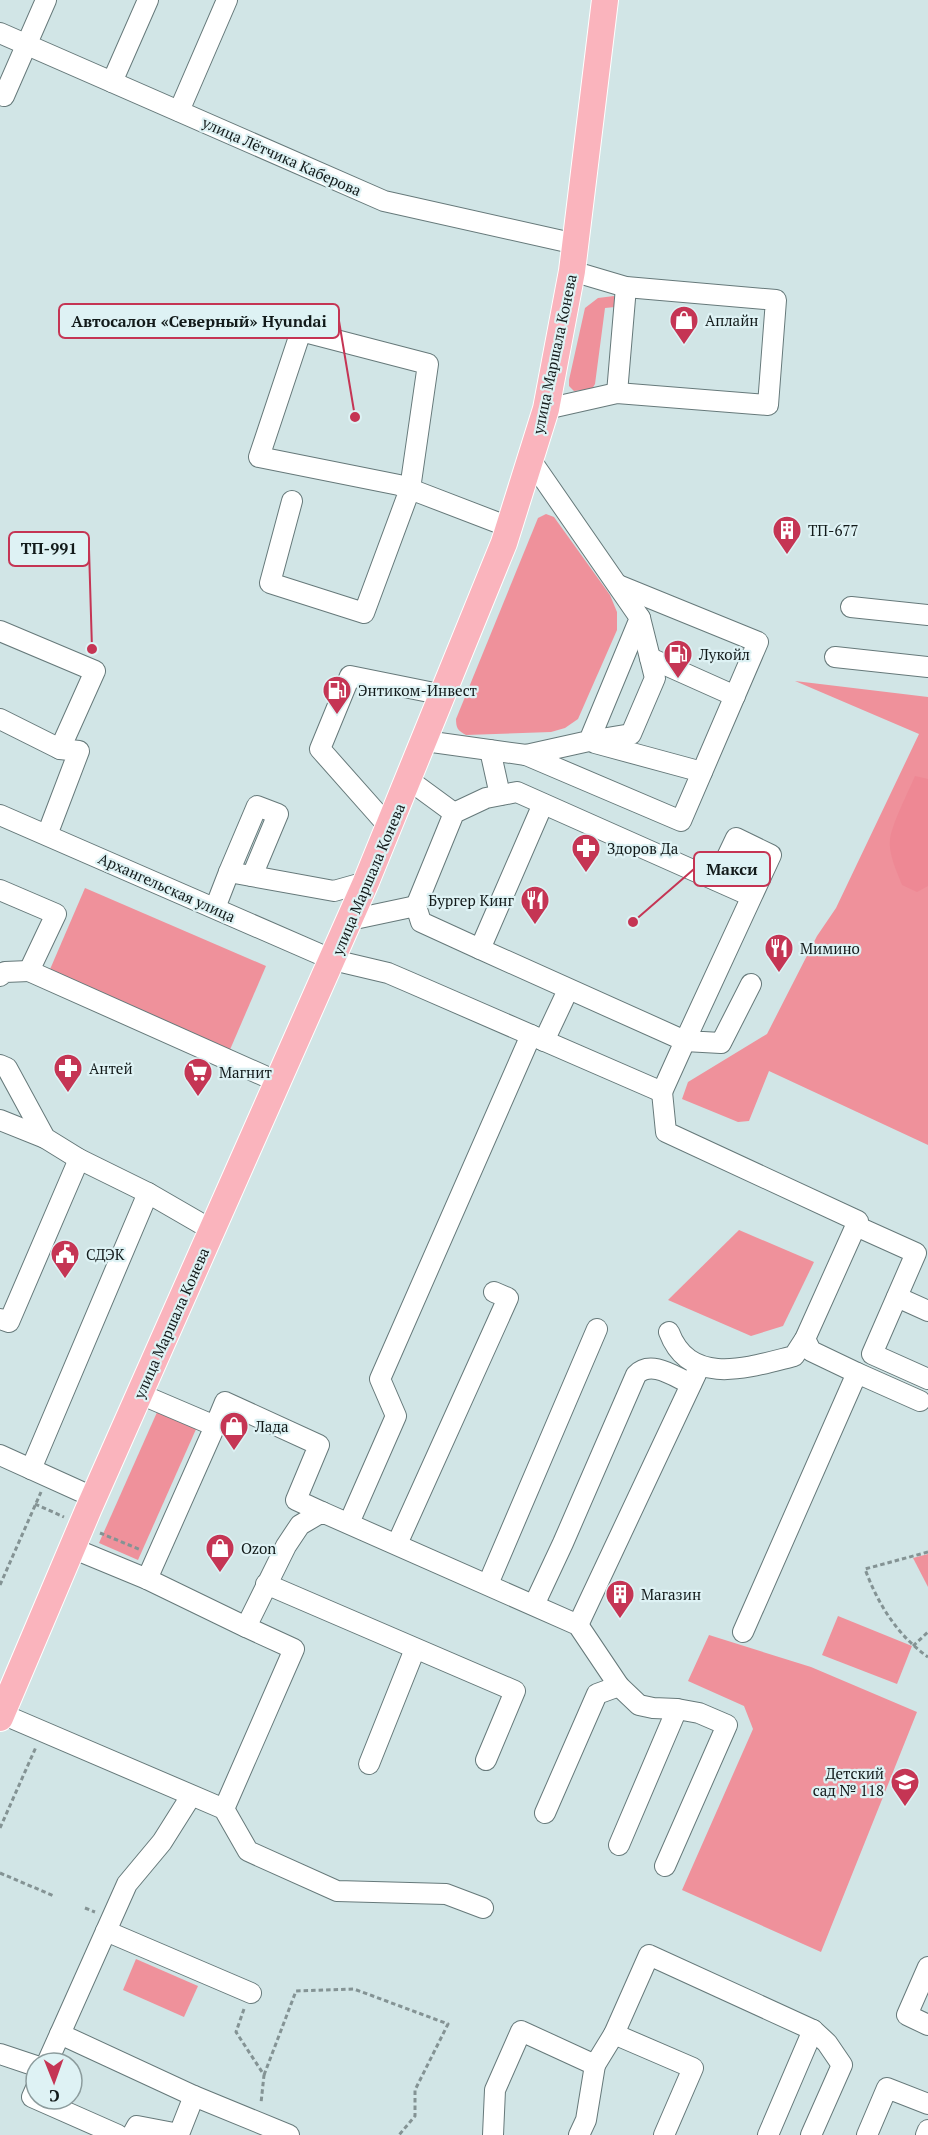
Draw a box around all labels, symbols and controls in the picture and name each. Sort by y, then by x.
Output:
street label: улица Лётчика Каберова [199,112,365,200]
street label: улица Маршала Конева [527,272,581,437]
callout: Автосалон «Северный» Hyundai [59,304,339,338]
shop icon: Аплайн [668,304,700,346]
text: Автосалон «Северный» Hyundai [71,310,327,332]
place label: Аплайн [705,310,759,330]
building icon: ТП-677 [771,514,803,556]
place label: ТП-677 [808,520,858,540]
callout: ТП-991 [9,532,89,566]
text: ТП-991 [21,537,77,559]
fuel station icon: Лукойл [662,638,694,680]
place label: Лукойл [698,644,750,664]
fuel station icon: Энтиком-Инвест [321,674,353,716]
place label: Энтиком-Инвест [358,680,477,700]
street label: улица Маршала Конева [327,800,409,959]
pharmacy icon: Здоров Да [570,832,602,874]
place label: Здоров Да [607,838,679,858]
street label: Архангельская улица [95,848,239,926]
callout: Макси [694,852,770,886]
text: Макси [706,858,758,880]
restaurant icon: Бургер Кинг [519,884,551,926]
place label: Бургер Кинг [428,890,515,910]
restaurant icon: Мимино [763,932,795,974]
place label: Мимино [800,938,860,958]
pharmacy icon: Антей [52,1052,84,1094]
supermarket icon: Магнит [182,1056,214,1098]
place label: Антей [89,1058,133,1078]
place label: Магнит [219,1062,272,1082]
public building icon: СДЭК [49,1238,81,1280]
place label: СДЭК [86,1244,125,1264]
street label: улица Маршала Конева [128,1244,213,1403]
shop icon: Лада [218,1410,250,1452]
place label: Лада [254,1416,289,1436]
shop icon: Ozon [204,1532,236,1574]
place label: Ozon [241,1538,276,1558]
building icon: Магазин [604,1578,636,1620]
place label: Магазин [641,1584,701,1604]
place label: Детский сад № 118 [813,1763,884,1800]
school or university icon: Детский сад № 118 [889,1766,921,1808]
north arrow [24,2051,84,2111]
text: С [49,2085,60,2107]

